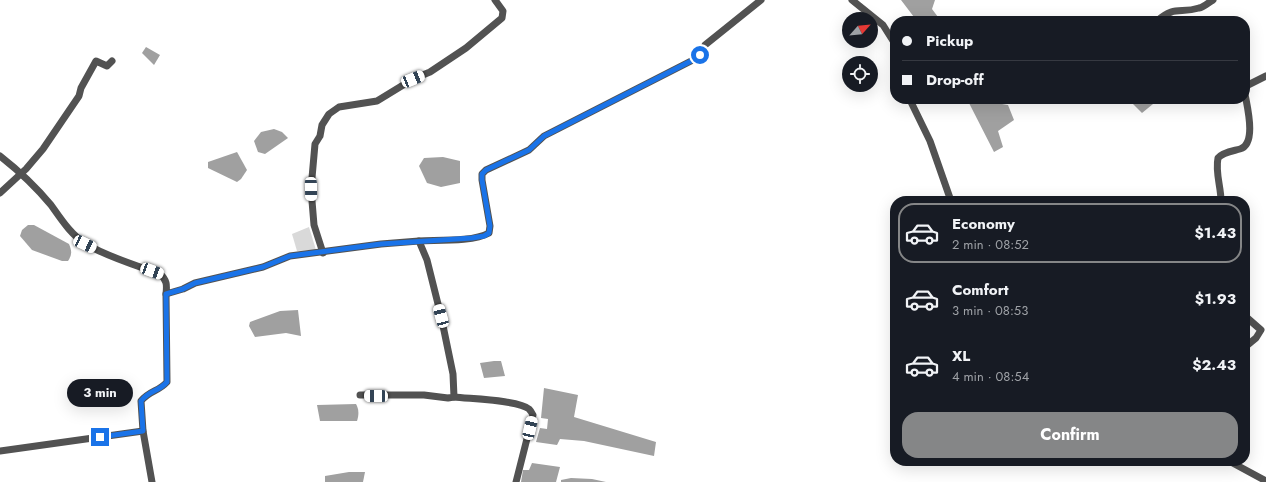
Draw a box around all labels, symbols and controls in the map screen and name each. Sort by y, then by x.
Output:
north arrow [842,12,878,48]
map controls [842,12,878,92]
text: Pickup [926,30,973,52]
route start [691,46,709,64]
button: locate [842,56,878,92]
car [400,69,426,89]
text: Drop-off [926,69,984,91]
car [305,177,317,201]
text: Economy [952,213,1015,235]
icon: car [904,215,940,251]
text: $1.43 [1194,222,1236,244]
car [72,233,98,255]
text: 2 min · 08:52 [952,235,1029,254]
car [139,261,165,281]
text: Comfort [952,279,1009,301]
icon: car [904,281,940,317]
text: $1.93 [1195,288,1236,310]
text: 3 min · 08:53 [952,301,1028,320]
car [432,303,450,329]
text: XL [952,345,970,367]
icon: car [904,347,940,383]
text: $2.43 [1192,354,1236,376]
text: 4 min · 08:54 [952,367,1029,386]
callout: 3 min [67,379,133,407]
text: 3 min [83,383,117,402]
car [364,390,388,402]
button: Confirm [902,412,1238,458]
car [521,415,539,441]
route end [91,428,109,446]

